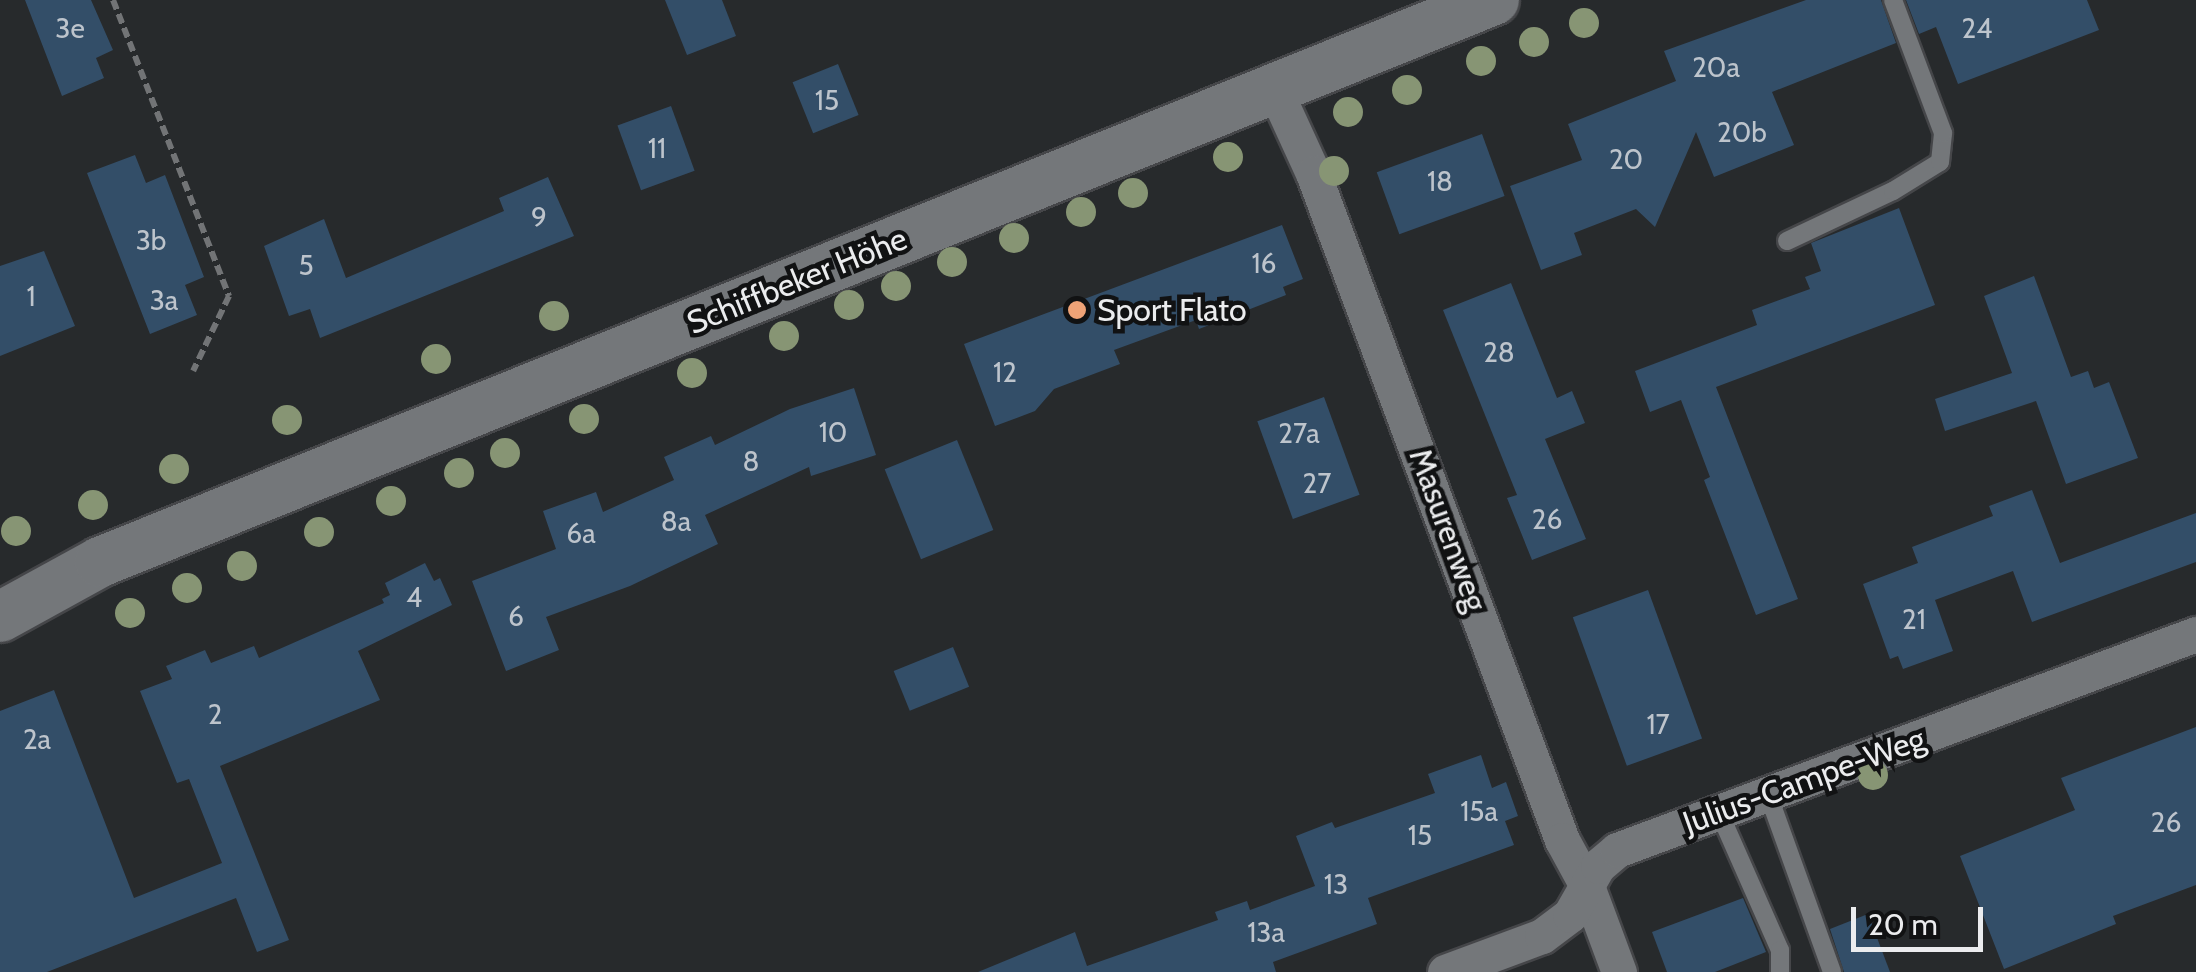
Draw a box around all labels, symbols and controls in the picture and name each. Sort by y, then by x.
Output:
house number: 3e [55,11,85,45]
house number: 24 [1962,11,1992,45]
house number: 20a [1692,50,1740,84]
house number: 15 [815,83,839,117]
house number: 20b [1717,115,1767,149]
house number: 11 [648,131,666,165]
house number: 20 [1609,142,1643,176]
house number: 18 [1427,164,1453,198]
house number: 9 [531,200,547,234]
street label: Schiffbeker Höhe [682,219,912,343]
house number: 3b [136,223,166,257]
house number: 16 [1251,246,1277,280]
house number: 5 [298,248,314,282]
house number: 1 [26,279,36,313]
house number: 3a [150,283,178,317]
place label: Sport Flato [1097,291,1247,329]
marker: Sport Flato [1066,299,1088,321]
house number: 28 [1483,335,1515,369]
house number: 12 [993,355,1017,389]
house number: 10 [819,415,847,449]
house number: 27a [1278,416,1320,450]
street label: Masurenweg [1401,443,1495,617]
house number: 8 [743,444,759,478]
house number: 27 [1303,466,1331,500]
house number: 26 [1532,502,1562,536]
house number: 8a [661,504,691,538]
house number: 6a [566,516,596,550]
house number: 4 [406,580,422,614]
house number: 6 [508,599,524,633]
house number: 21 [1902,602,1926,636]
house number: 2 [208,697,222,731]
house number: 17 [1646,707,1670,741]
street label: Julius-Campe-Weg [1678,719,1930,843]
house number: 2a [23,722,51,756]
house number: 15a [1460,794,1498,828]
house number: 26 [2151,805,2181,839]
house number: 15 [1408,818,1432,852]
house number: 13 [1324,867,1348,901]
scale bar [1856,887,1988,949]
text: 20 m [1868,906,1938,943]
house number: 13a [1247,915,1285,949]

